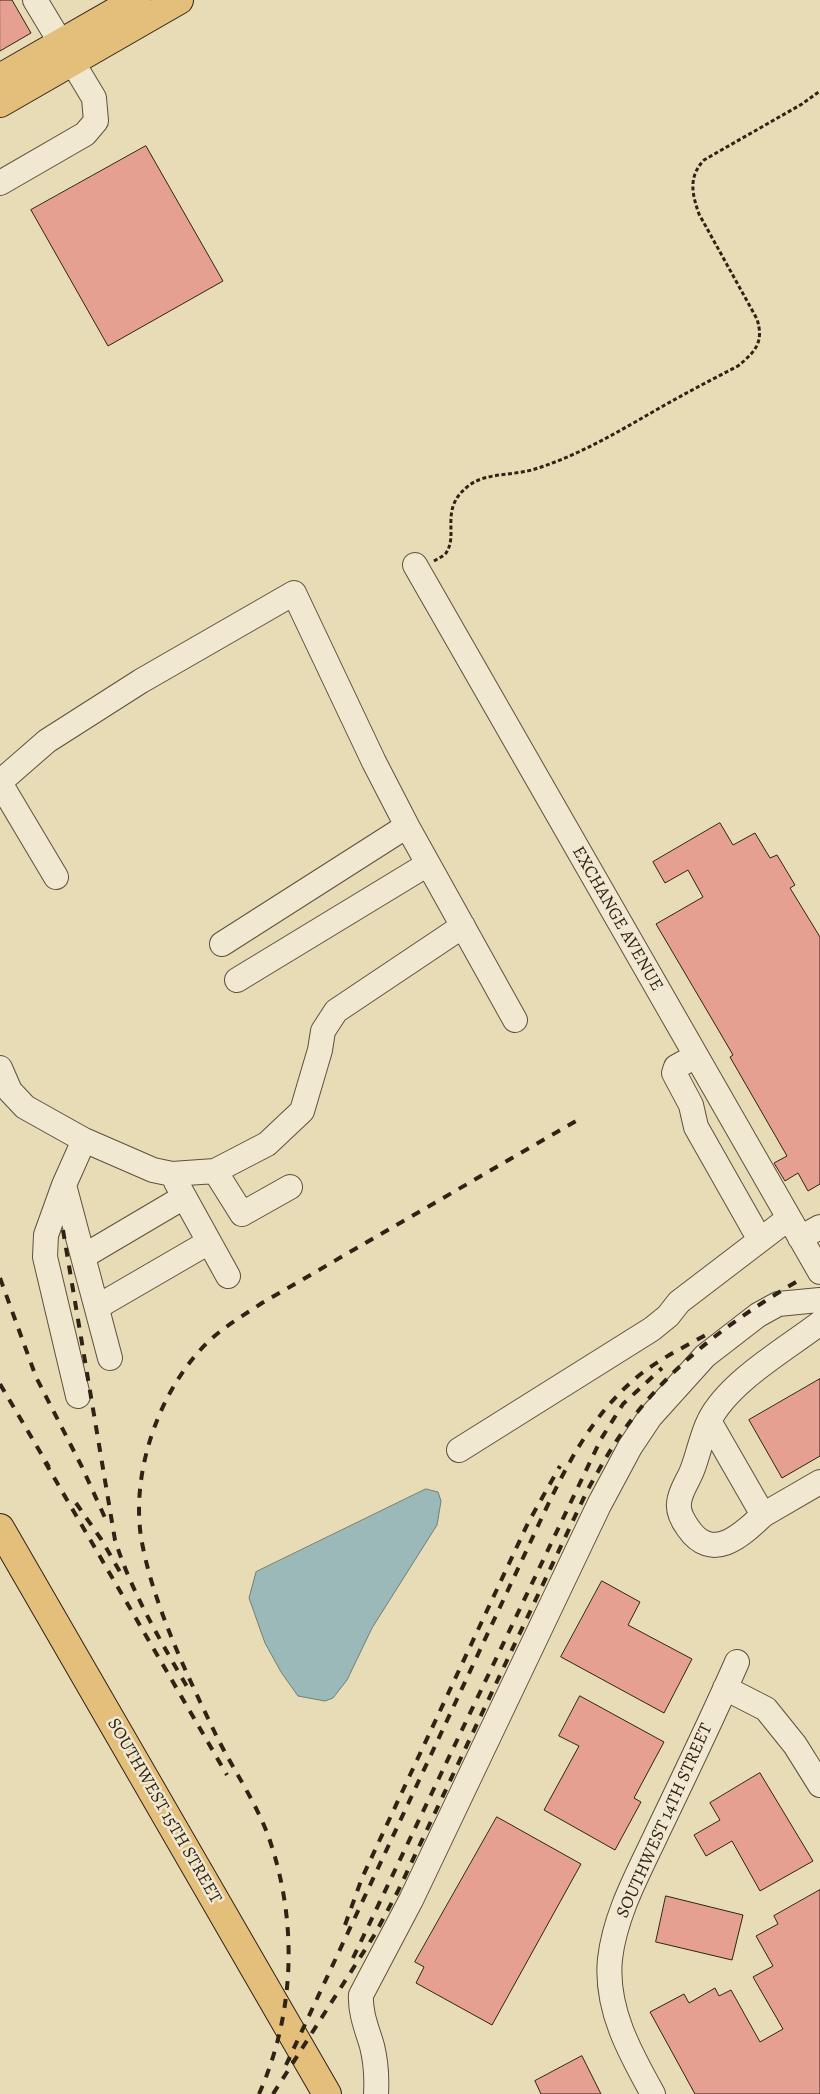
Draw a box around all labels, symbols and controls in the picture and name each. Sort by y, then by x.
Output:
street label: EXCHANGE AVENUE [567,843,667,995]
street label: SOUTHWEST 15TH STREET [102,1715,226,1907]
street label: SOUTHWEST 14TH STREET [612,1720,718,1922]

